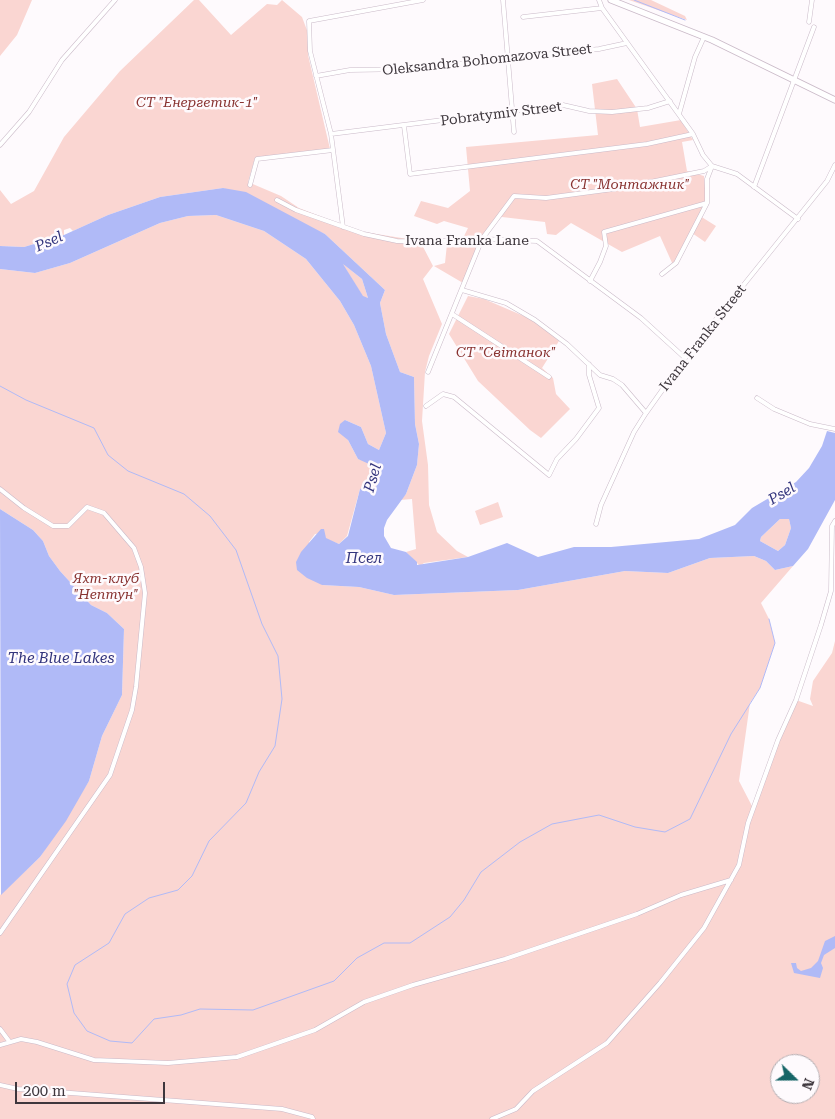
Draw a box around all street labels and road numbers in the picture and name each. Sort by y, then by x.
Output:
street label: Oleksandra Bohomazova Street [381,41,593,79]
street label: Pobratymiv Street [439,98,563,130]
street label: Ivana Franka Lane [405,233,529,249]
street label: Ivana Franka Street [656,281,750,395]

